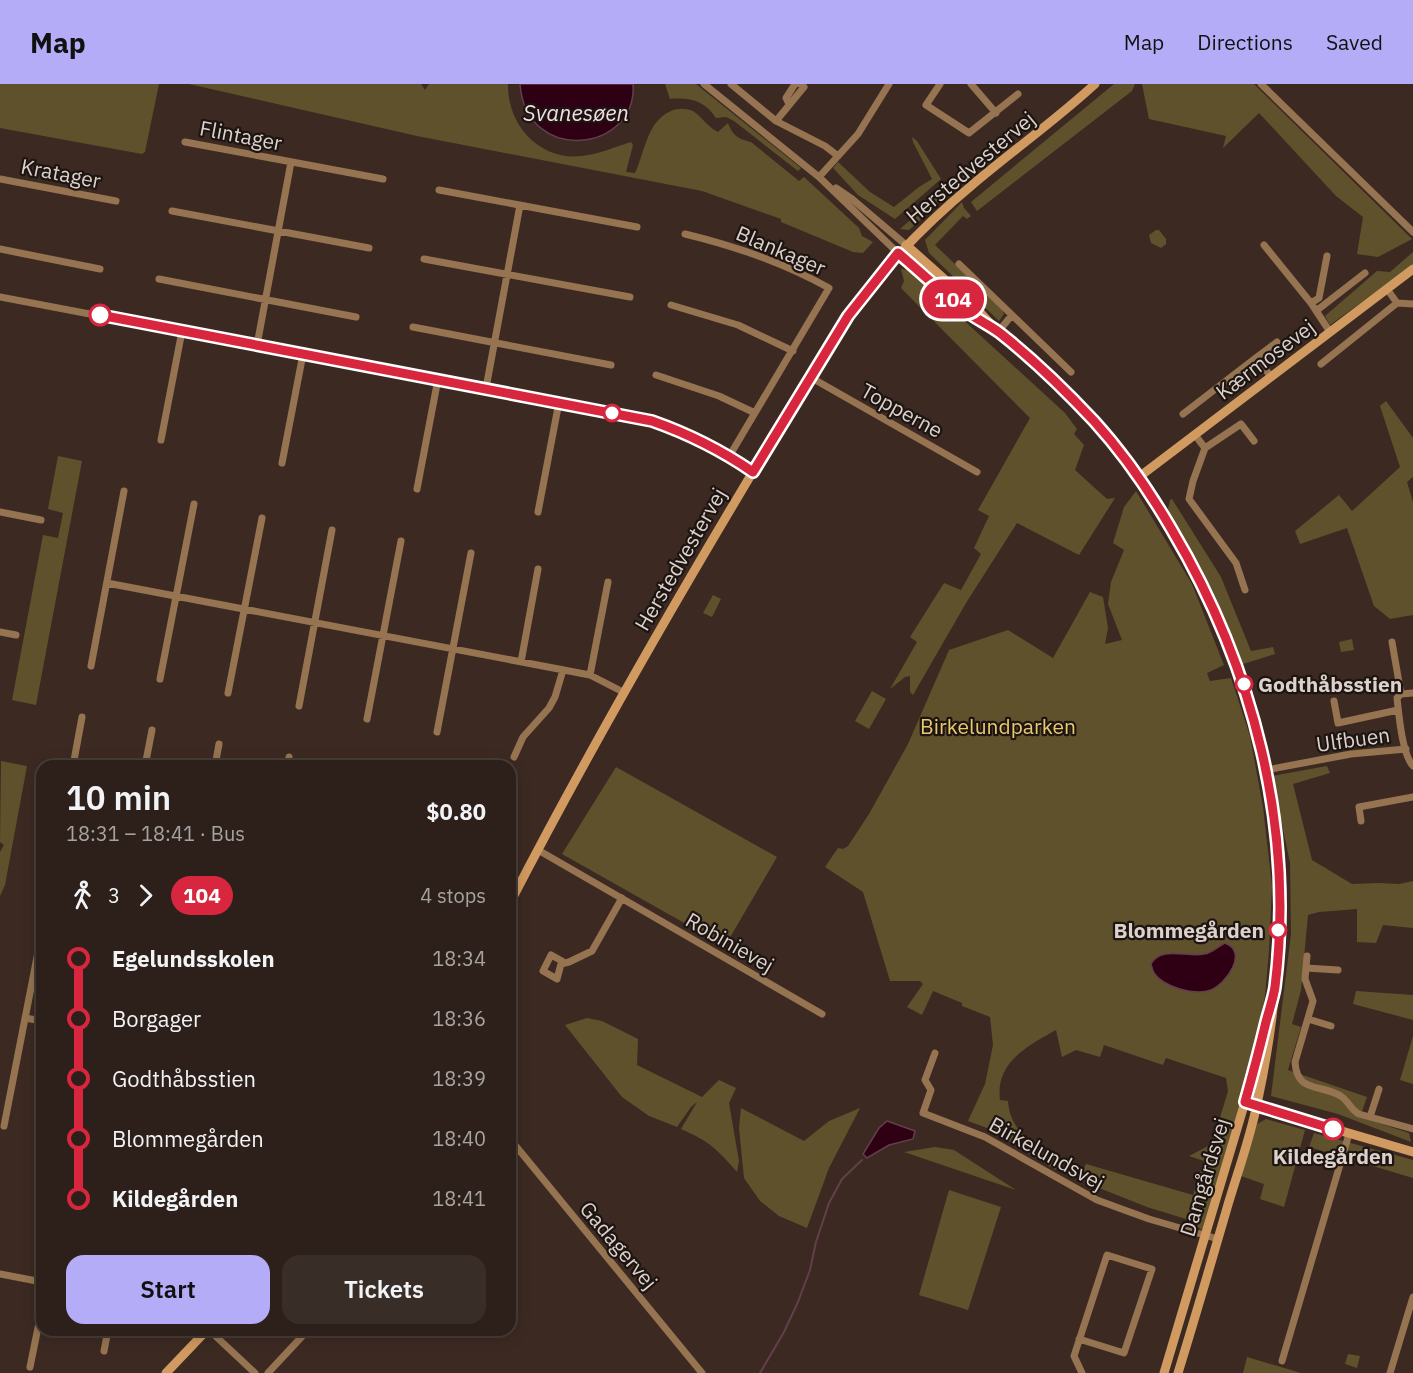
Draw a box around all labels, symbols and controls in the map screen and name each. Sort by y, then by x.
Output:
text: Map [30,24,86,61]
text: Map [1124,28,1164,56]
text: Directions [1197,28,1293,56]
text: Saved [1326,28,1383,56]
water label: Svanesøen [523,98,629,127]
street label: Herstedvestervej [899,105,1041,229]
street label: Flintager [197,113,285,157]
street label: Kratager [19,152,104,194]
street label: Blankager [732,219,830,282]
line badge: 104 [918,280,988,318]
text: 104 [934,285,972,313]
unlabelled marker [89,304,111,326]
street label: Kærmosevej [1210,312,1320,406]
street label: Topperne [856,376,948,444]
unlabelled marker [603,404,621,422]
street label: Herstedvestervej [628,482,732,636]
place label: Godthåbsstien [1258,670,1402,698]
marker: Godthåbsstien [1235,675,1253,693]
park label: Birkelundparken [920,712,1076,740]
street label: Ulfbuen [1314,720,1392,758]
text: 10 min [66,776,171,819]
text: $0.80 [426,797,486,826]
text: 18:31 – 18:41 · Bus [66,820,245,847]
icon: walk [66,879,99,912]
icon: forward [129,879,162,912]
text: 104 [183,881,221,909]
text: 3 [108,882,120,909]
text: 4 stops [420,882,486,909]
street label: Robinievej [681,905,779,979]
place label: Blommegården [1113,916,1264,944]
marker: Blommegården [1269,921,1287,939]
text: Egelundsskolen [112,944,275,973]
text: 18:34 [432,945,486,972]
text: Borgager [112,1004,201,1033]
text: 18:36 [432,1005,486,1032]
text: Godthåbsstien [112,1064,256,1093]
text: 18:39 [432,1065,486,1092]
street label: Birkelundsvej [984,1110,1110,1196]
street label: Damgårdsvej [1173,1114,1235,1240]
marker: Kildegården [1322,1118,1344,1140]
text: Blommegården [112,1124,264,1153]
text: 18:40 [432,1125,486,1152]
place label: Kildegården [1273,1142,1393,1170]
text: Kildegården [112,1184,238,1213]
text: 18:41 [432,1185,486,1212]
street label: Gadagervej [574,1195,664,1295]
button: Start [66,1255,270,1324]
button: Tickets [282,1255,486,1324]

